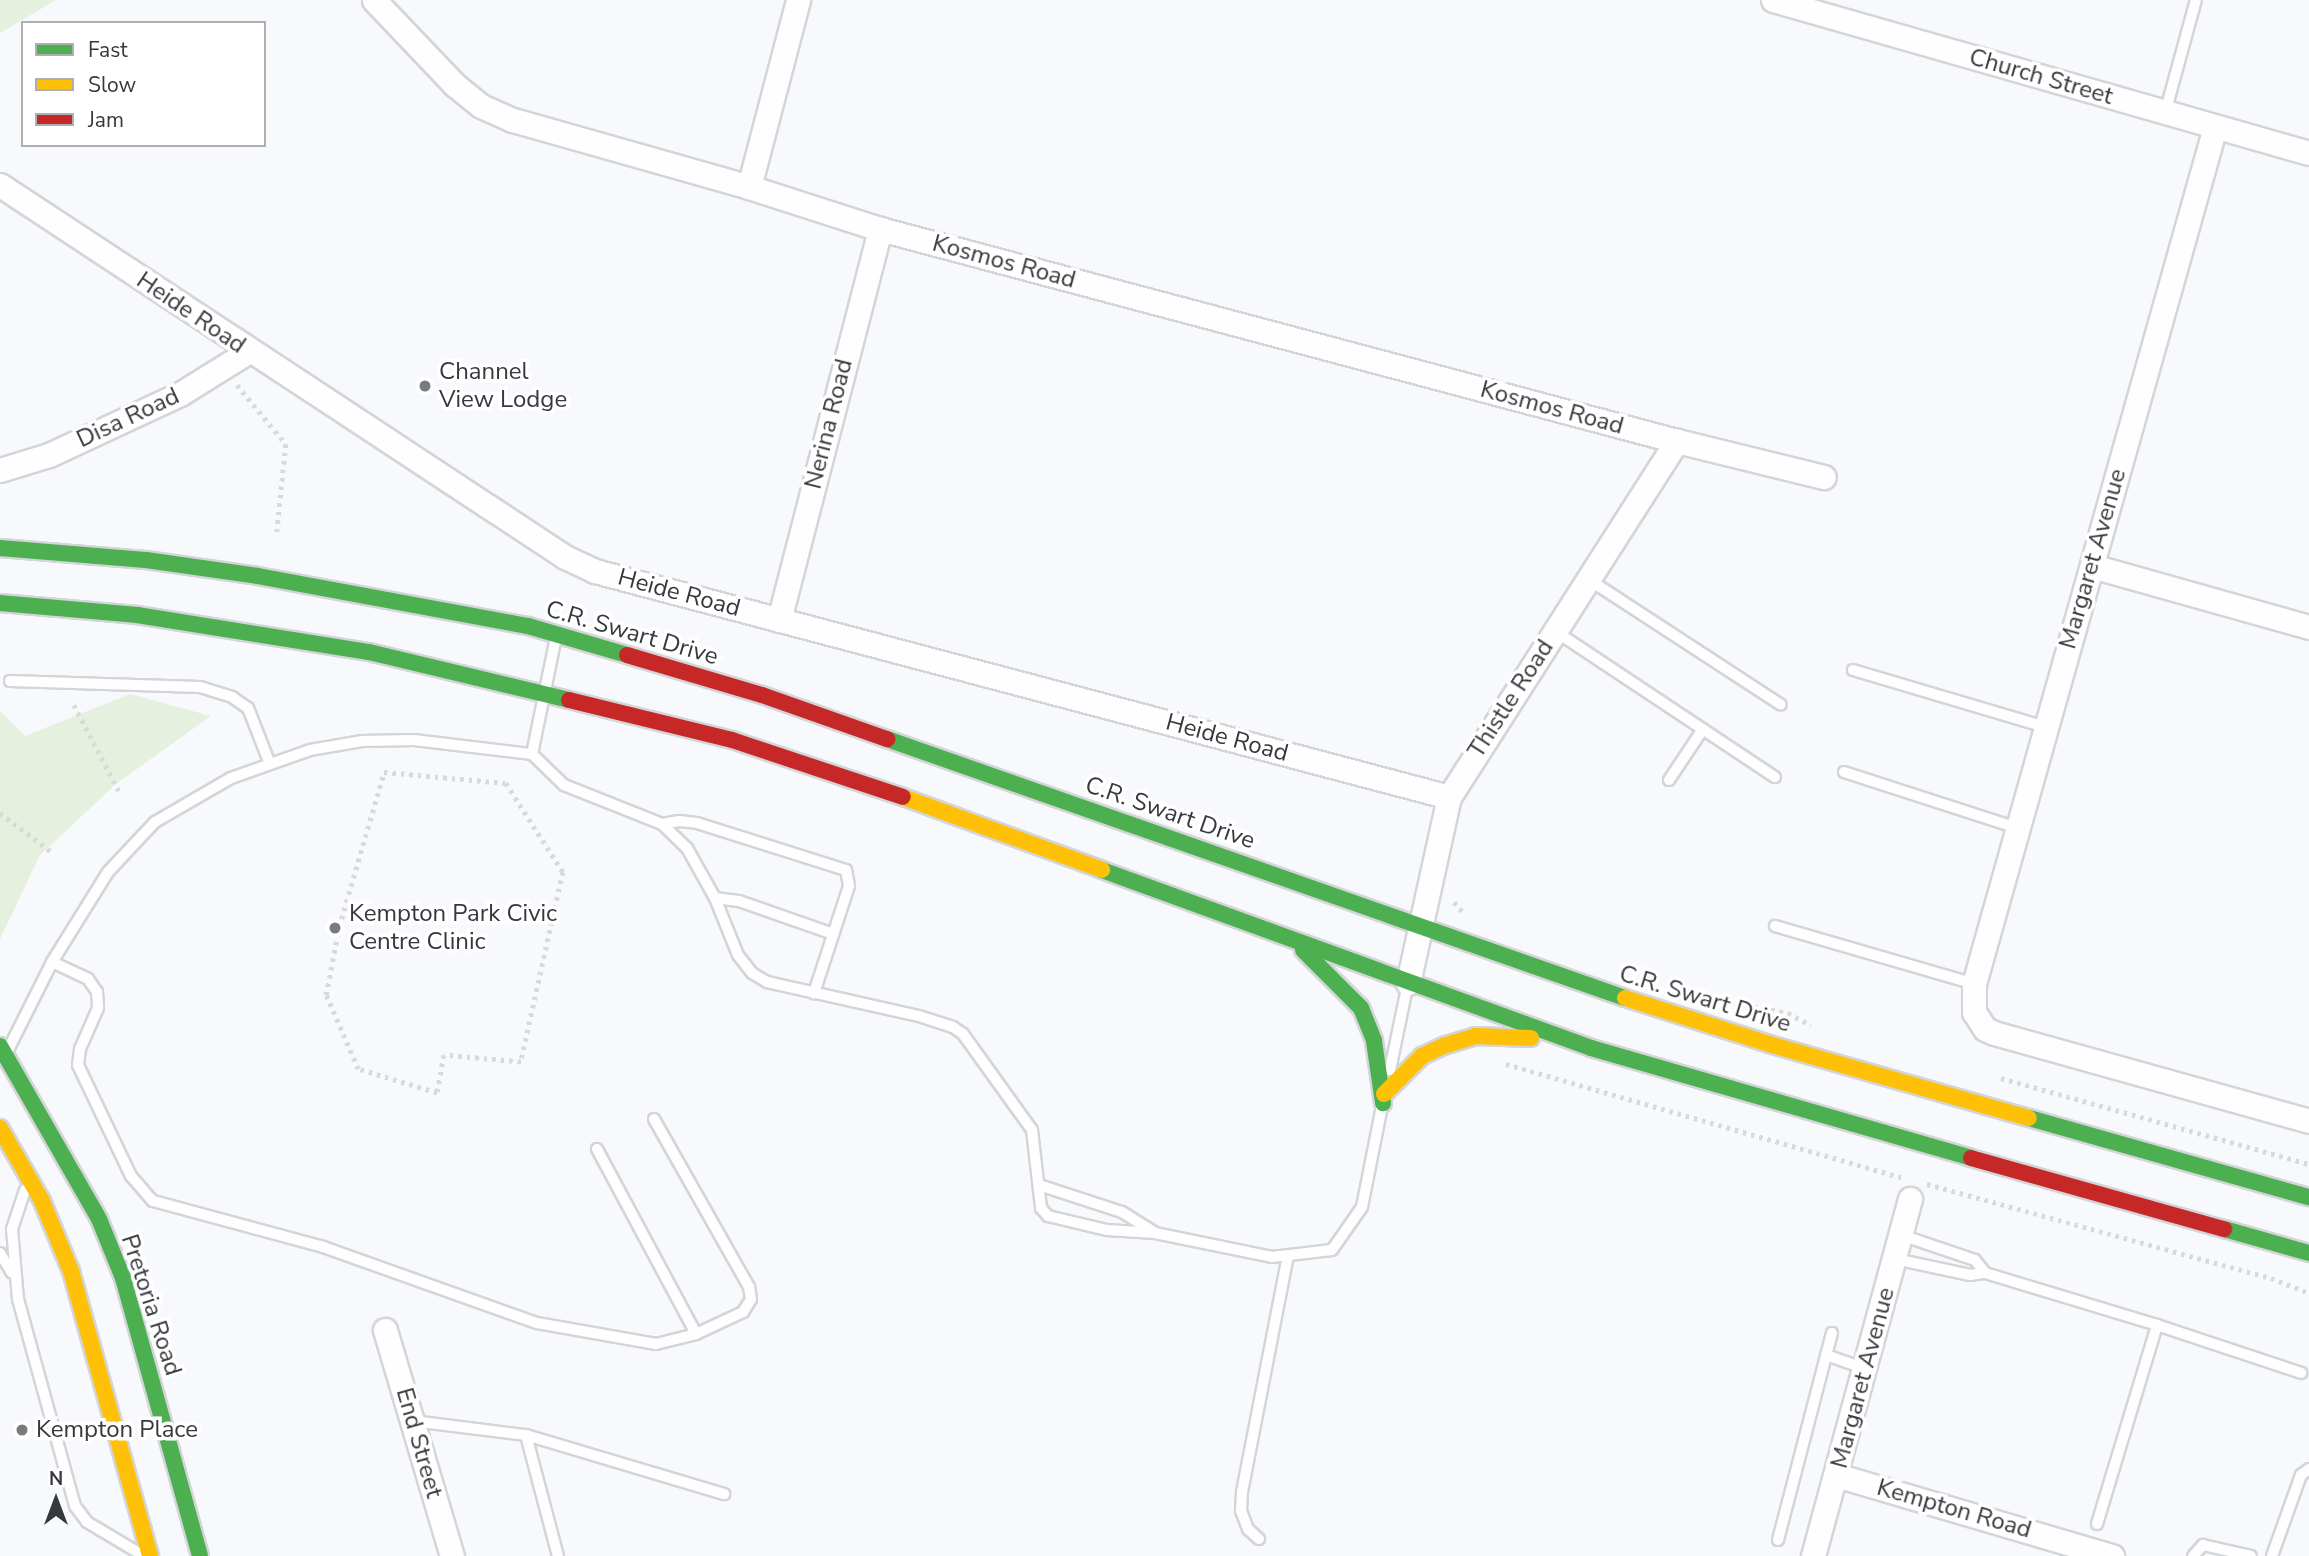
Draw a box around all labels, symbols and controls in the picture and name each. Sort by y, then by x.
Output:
legend [21,21,266,147]
text: Fast [88,36,128,64]
street label: Church Street [1966,43,2116,111]
text: Slow [88,71,136,99]
text: Jam [88,106,124,134]
street label: Kosmos Road [929,229,1079,295]
street label: Heide Road [131,266,251,360]
street label: Nerina Road [799,356,859,492]
place label: Channel View Lodge [439,358,567,414]
street label: Kosmos Road [1477,375,1627,441]
marker: Channel View Lodge [417,378,433,394]
street label: Disa Road [72,382,184,454]
street label: Margaret Avenue [2054,466,2132,652]
street label: Heide Road [615,563,743,623]
street label: C.R. Swart Drive [543,595,721,671]
street label: Thistle Road [1462,634,1560,764]
street label: Heide Road [1163,708,1291,768]
street label: C.R. Swart Drive [1081,770,1259,856]
place label: Kempton Park Civic Centre Clinic [349,900,557,956]
marker: Kempton Park Civic Centre Clinic [327,920,343,936]
street label: C.R. Swart Drive [1616,959,1794,1039]
street label: Pretoria Road [115,1231,187,1379]
street label: Margaret Avenue [1825,1284,1901,1472]
street label: End Street [390,1385,448,1501]
place label: Kempton Place [36,1416,198,1444]
marker: Kempton Place [14,1422,30,1438]
north arrow [21,1465,91,1535]
text: N [49,1466,63,1492]
street label: Kempton Road [1874,1473,2034,1545]

